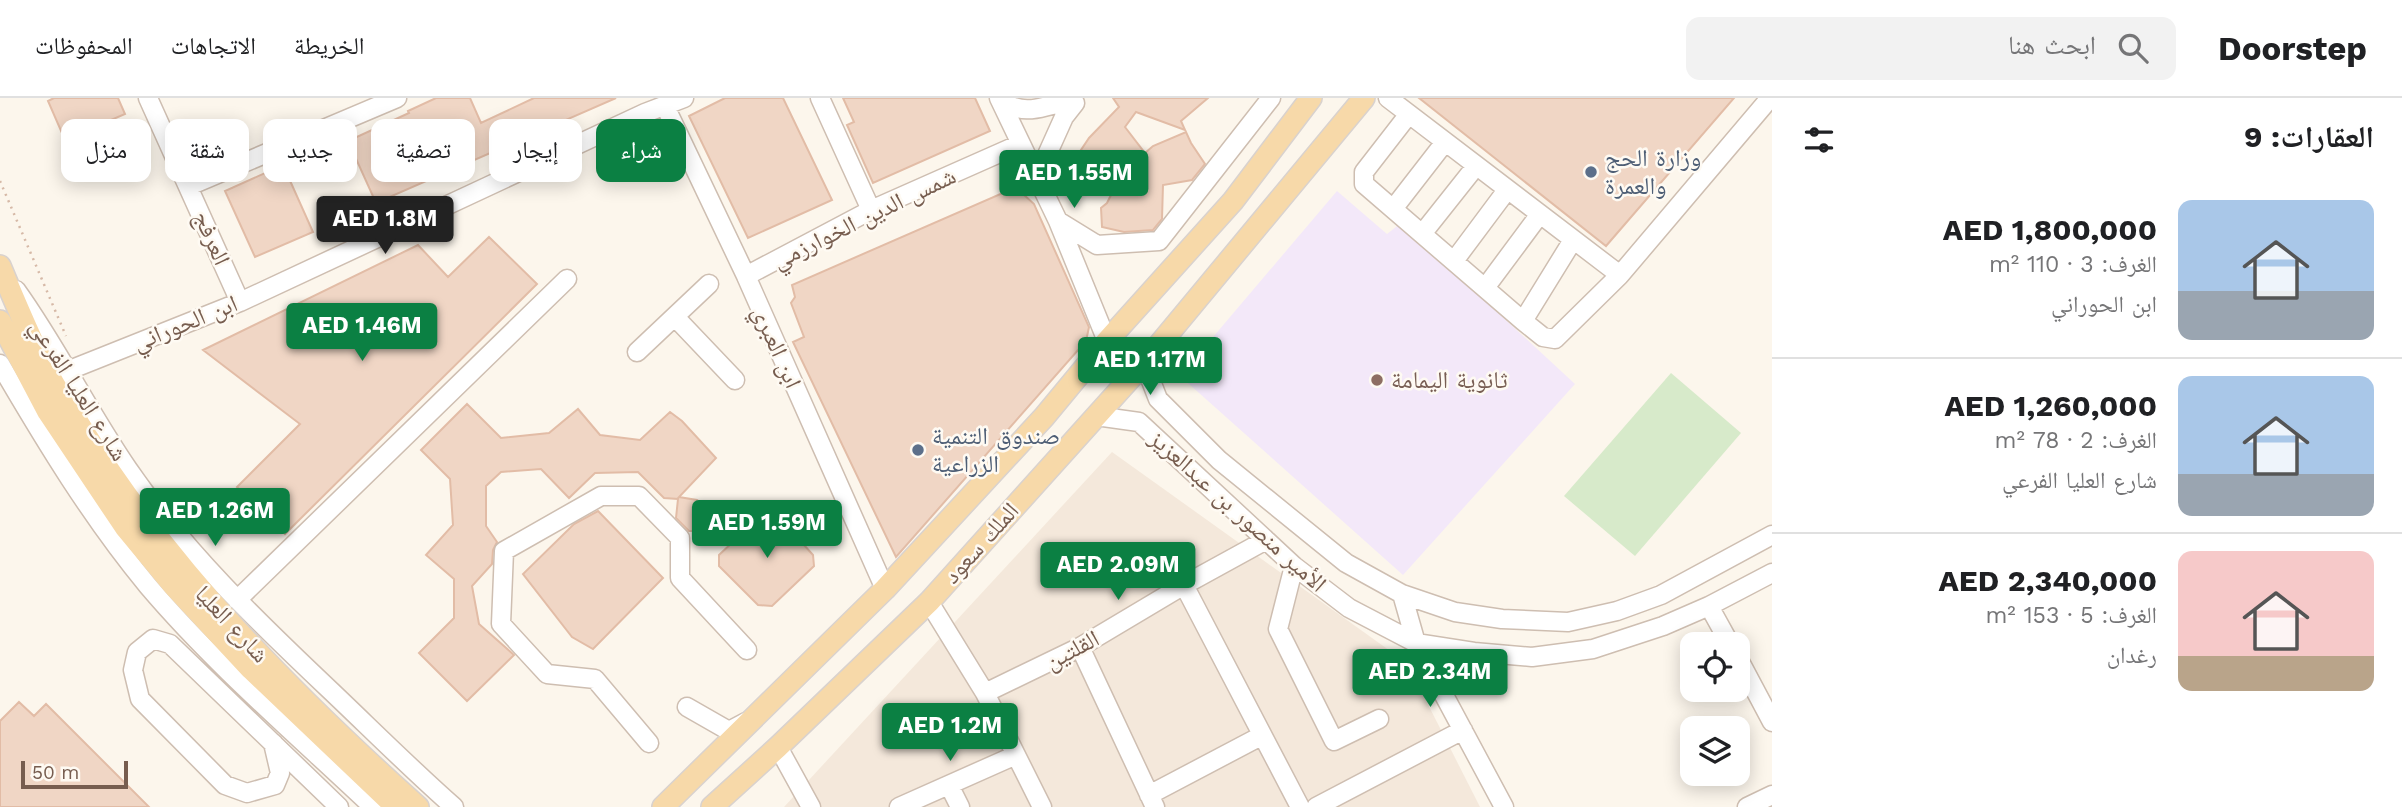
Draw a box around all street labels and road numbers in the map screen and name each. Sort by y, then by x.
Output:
street label: شمس الدين الخوارزمي [768,161,963,279]
street label: العرفج [187,206,236,270]
street label: ابن الحوراني [128,289,243,361]
street label: ابن العبري [742,302,807,394]
street label: شارع العليا الفرعي [20,314,134,469]
street label: الأمير منصور بن عبدالعزيز [1143,423,1332,598]
street label: الملك سعود [937,497,1025,589]
street label: شارع العليا [189,580,275,669]
street label: القلتين [1040,624,1104,676]

